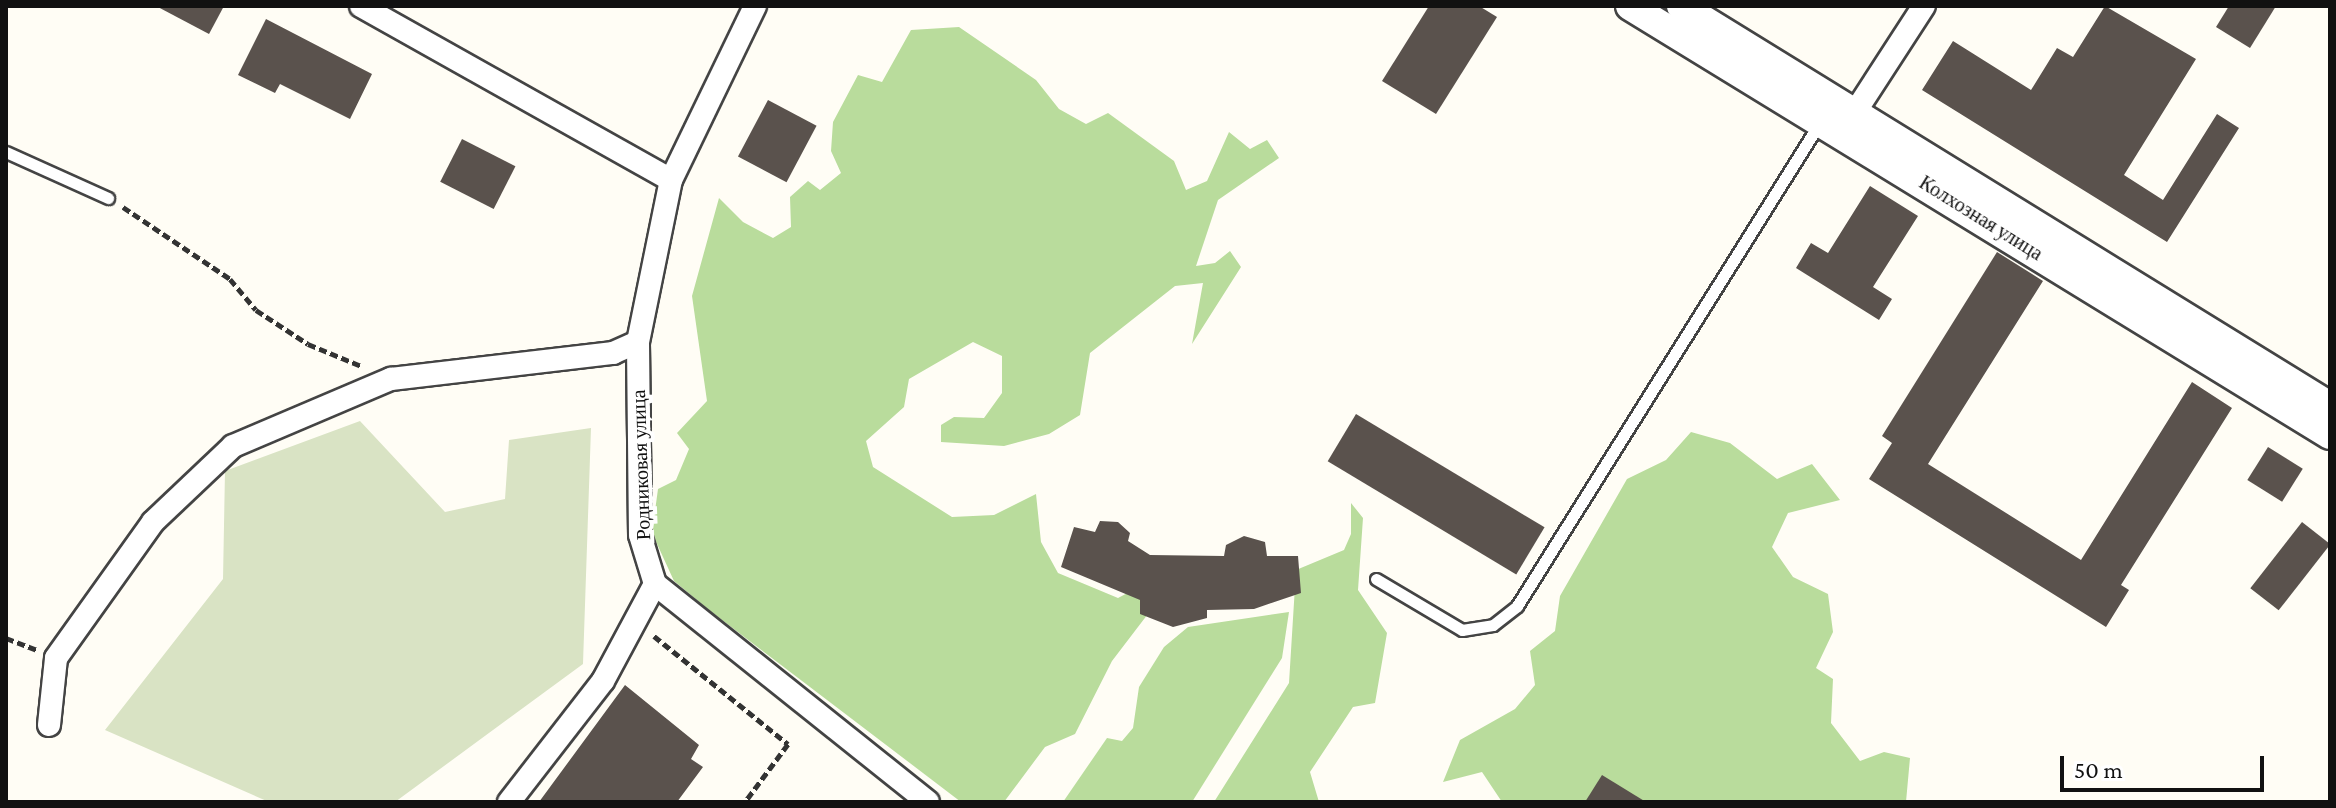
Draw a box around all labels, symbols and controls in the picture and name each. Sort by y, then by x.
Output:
street label: Колхозная улица [1915,170,2047,266]
street label: Родниковая улица [626,389,656,541]
scale bar [2064,740,2268,790]
text: 50 m [2074,756,2123,783]

